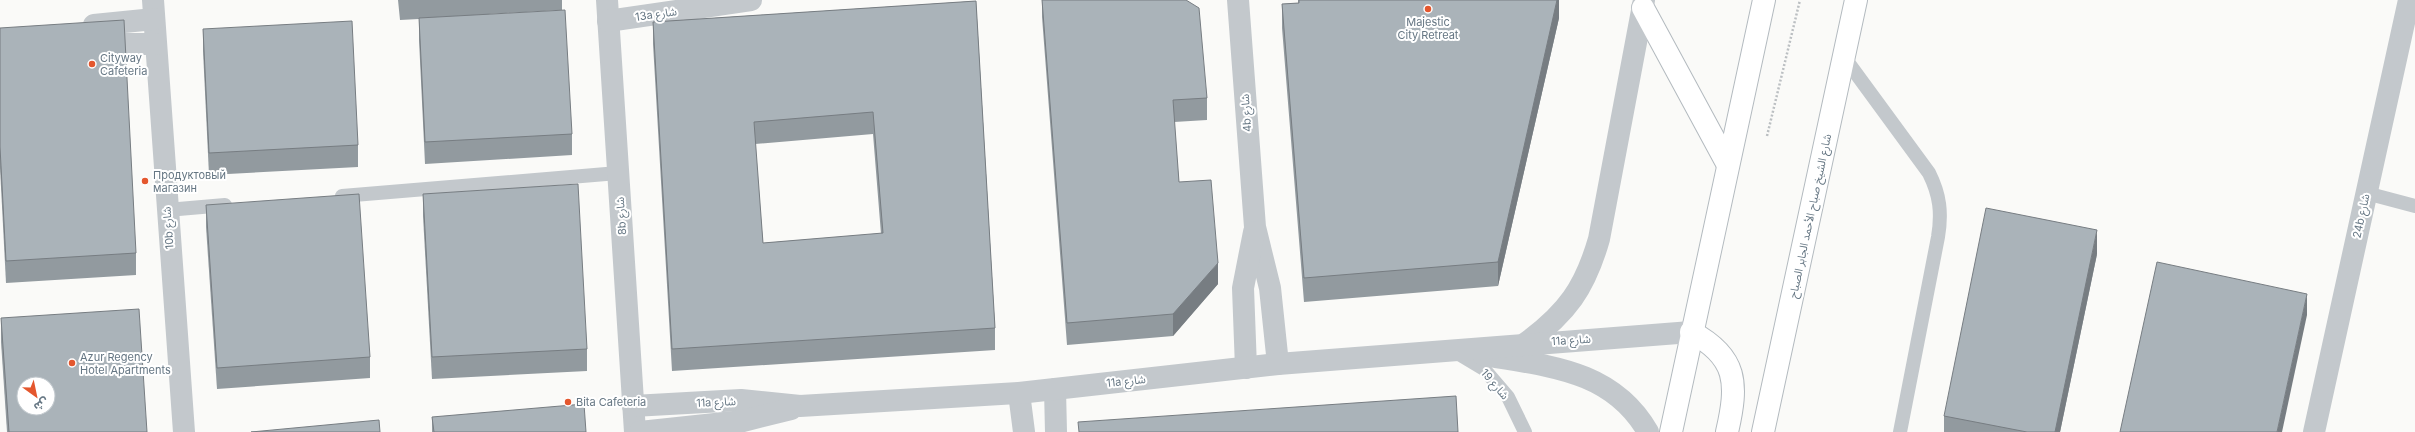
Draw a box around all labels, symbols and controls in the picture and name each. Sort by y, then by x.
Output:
street label: 13a شارع [634,4,678,25]
marker: Majestic City Retreat [1423,4,1433,14]
place label: Majestic City Retreat [1398,15,1459,42]
place label: Cityway Cafeteria [100,51,147,78]
marker: Cityway Cafeteria [87,59,97,69]
street label: 4b شارع [1238,93,1255,133]
street label: شارع الشيخ صباح الأحمد الجابر الصباح [1786,132,1835,300]
place label: Продуктовый магазин [153,168,226,195]
marker: Продуктовый магазин [140,176,150,186]
street label: 24b شارع [2349,192,2374,240]
street label: 8b شارع [613,196,630,235]
street label: 10b شارع [160,206,177,250]
street label: 11a شارع [1551,332,1592,349]
place label: Azur Regency Hotel Apartments [80,350,171,377]
marker: Azur Regency Hotel Apartments [67,358,77,368]
street label: شارع 19 [1477,366,1512,403]
street label: 11a شارع [1106,372,1147,391]
north arrow [16,376,56,416]
text: ش [31,394,52,414]
street label: 11a شارع [696,394,737,411]
place label: Bita Cafeteria [576,395,646,409]
marker: Bita Cafeteria [563,397,573,407]

